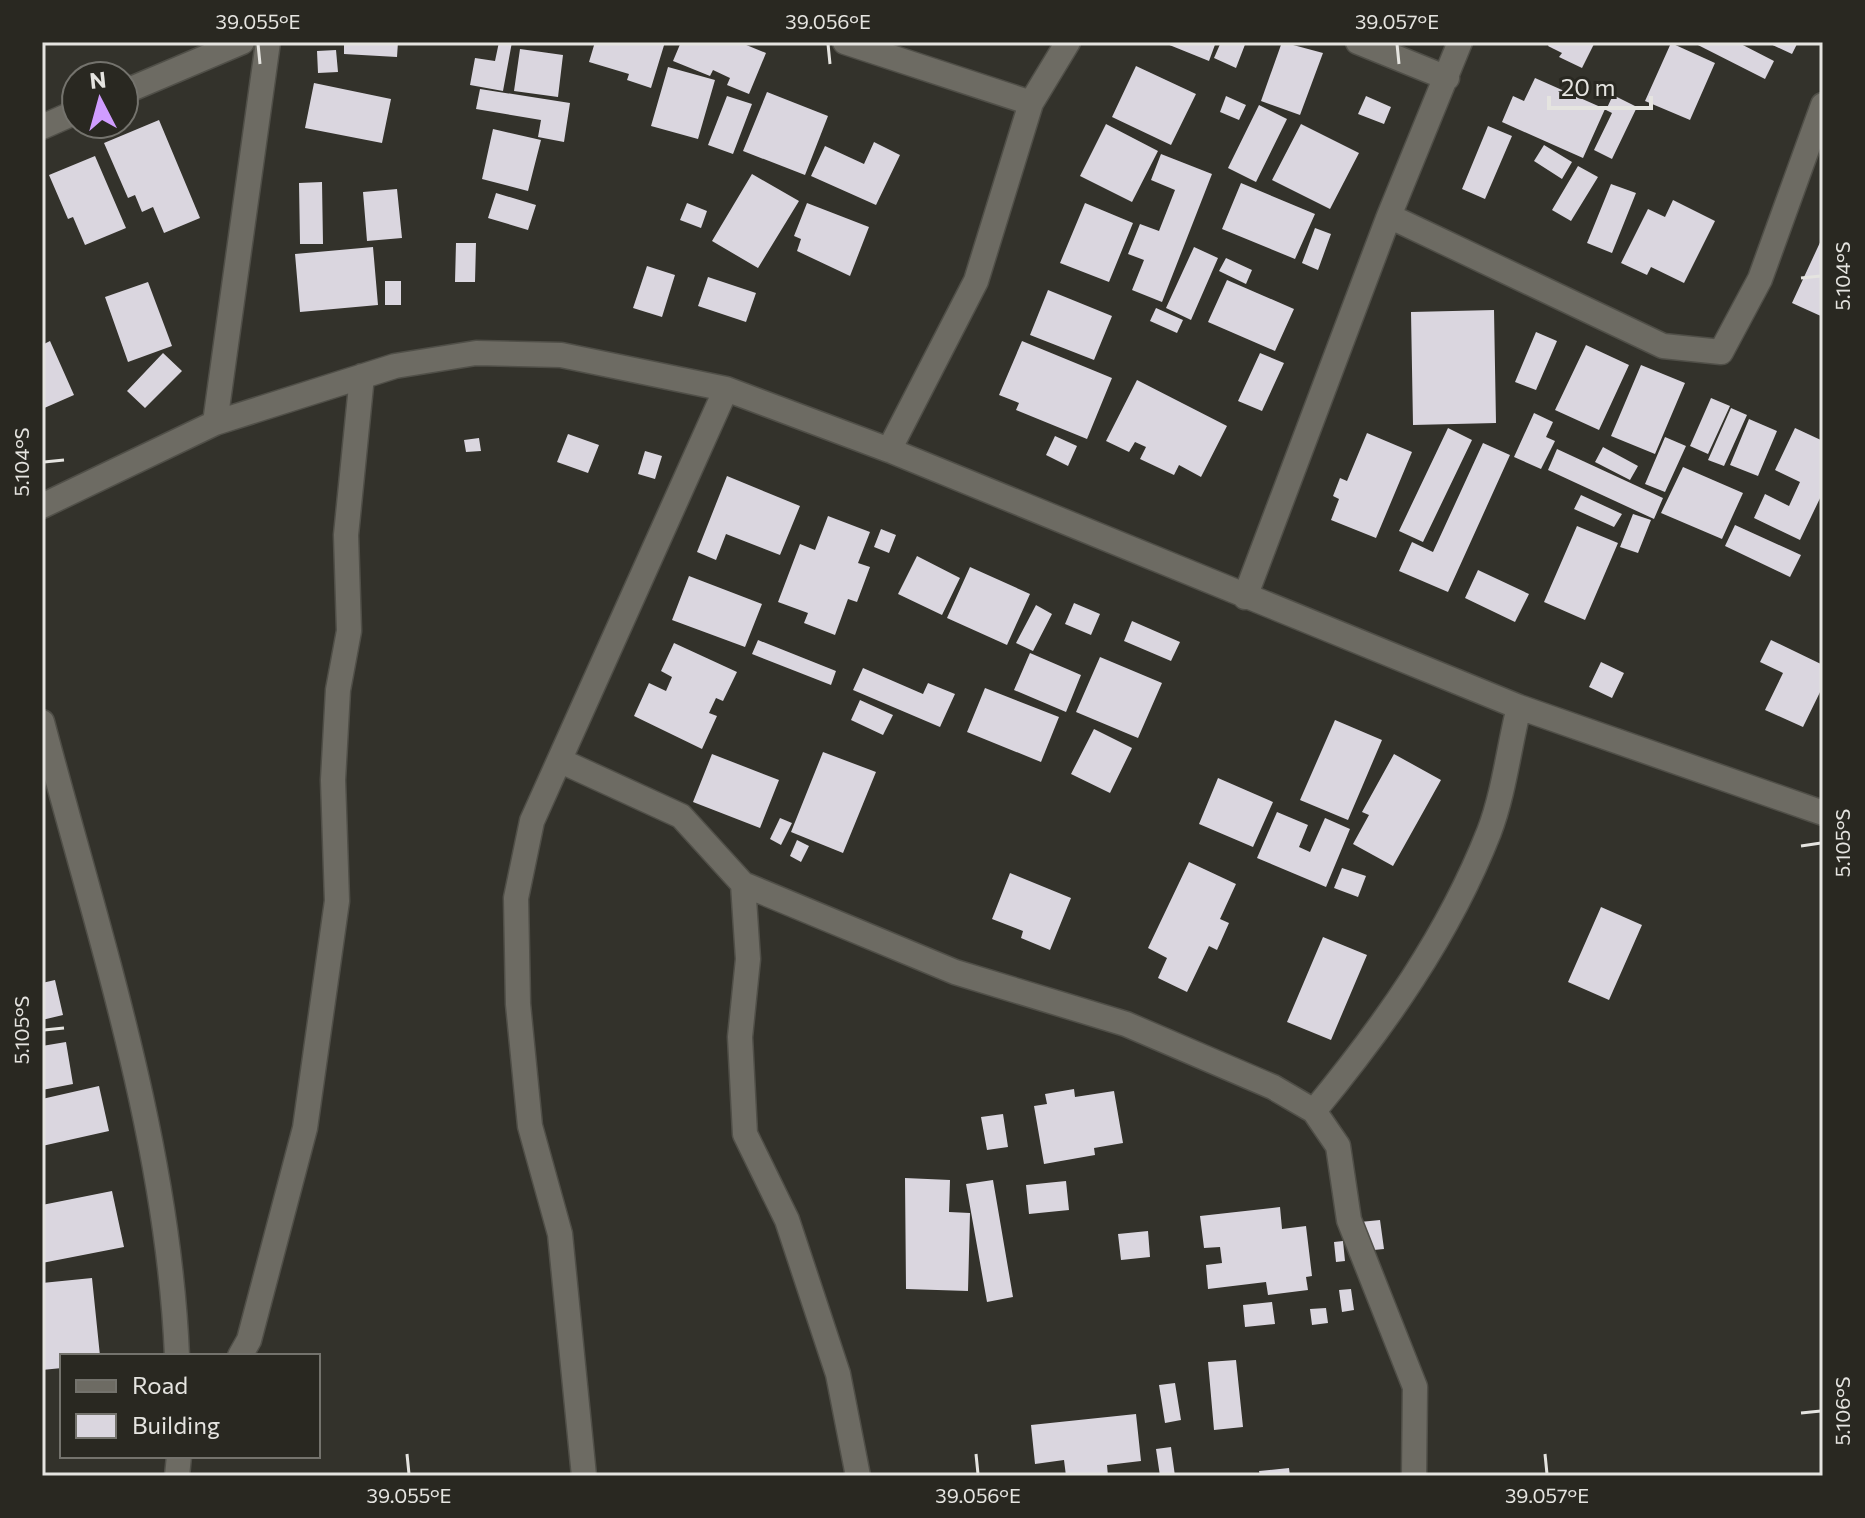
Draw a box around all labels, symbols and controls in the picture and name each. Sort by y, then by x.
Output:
text: 39.055°E [216,9,300,33]
text: 39.056°E [785,9,871,33]
text: 39.057°E [1355,9,1439,33]
north arrow [60,60,140,140]
scale bar [1549,60,1651,110]
text: N [88,65,107,94]
text: 20 m [1561,72,1615,101]
text: 5.104°S [1830,241,1854,311]
text: 5.104°S [9,427,33,497]
text: 5.105°S [1830,809,1854,877]
text: 5.105°S [9,996,33,1064]
legend [60,1354,320,1458]
text: Road [132,1370,188,1399]
text: 5.106°S [1830,1376,1854,1446]
text: Building [132,1410,220,1439]
text: 39.055°E [367,1483,451,1507]
text: 39.056°E [935,1483,1021,1507]
text: 39.057°E [1505,1483,1589,1507]

